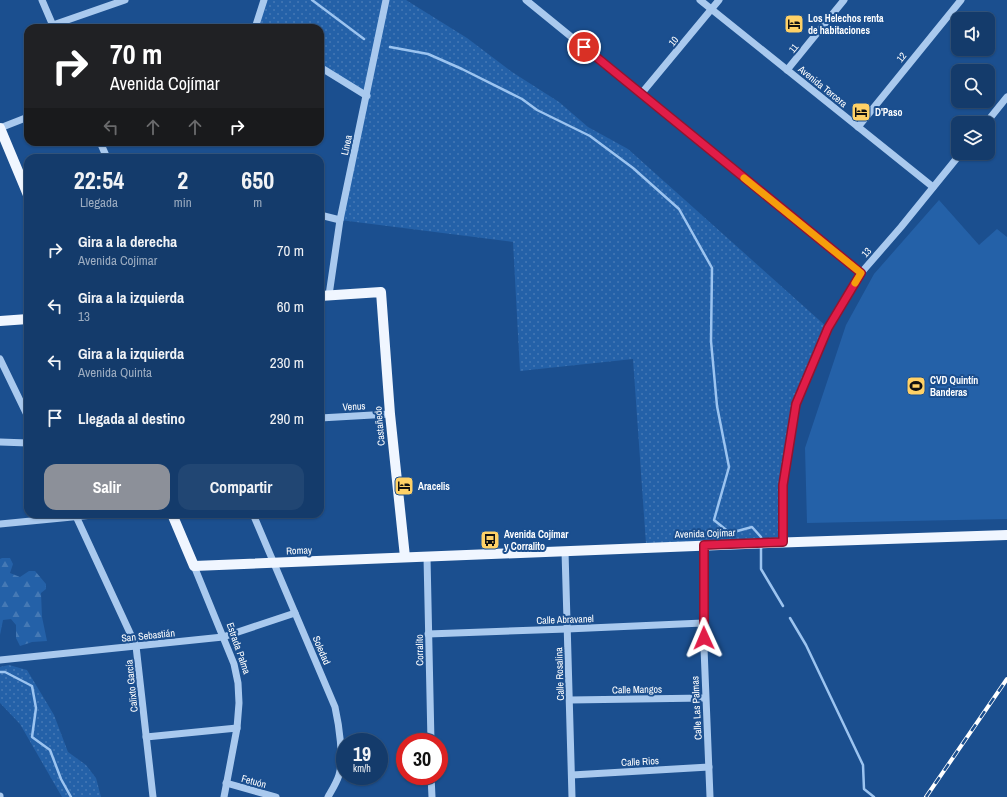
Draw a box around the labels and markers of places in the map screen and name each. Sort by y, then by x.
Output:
place label: Los Helechos renta de habitaciones [808,12,884,37]
hotel icon: Los Helechos renta de habitaciones [783,13,805,35]
pin [567,30,601,64]
hotel icon: D'Paso [850,101,872,123]
place label: D'Paso [875,106,902,119]
place label: CVD Quintín Banderas [930,374,978,399]
sports icon: CVD Quintín Banderas [905,375,927,397]
hotel icon: Aracelis [393,475,415,497]
place label: Aracelis [418,480,450,493]
place label: Avenida Cojímar y Corralito [504,528,569,553]
bus stop icon: Avenida Cojímar y Corralito [479,529,501,551]

